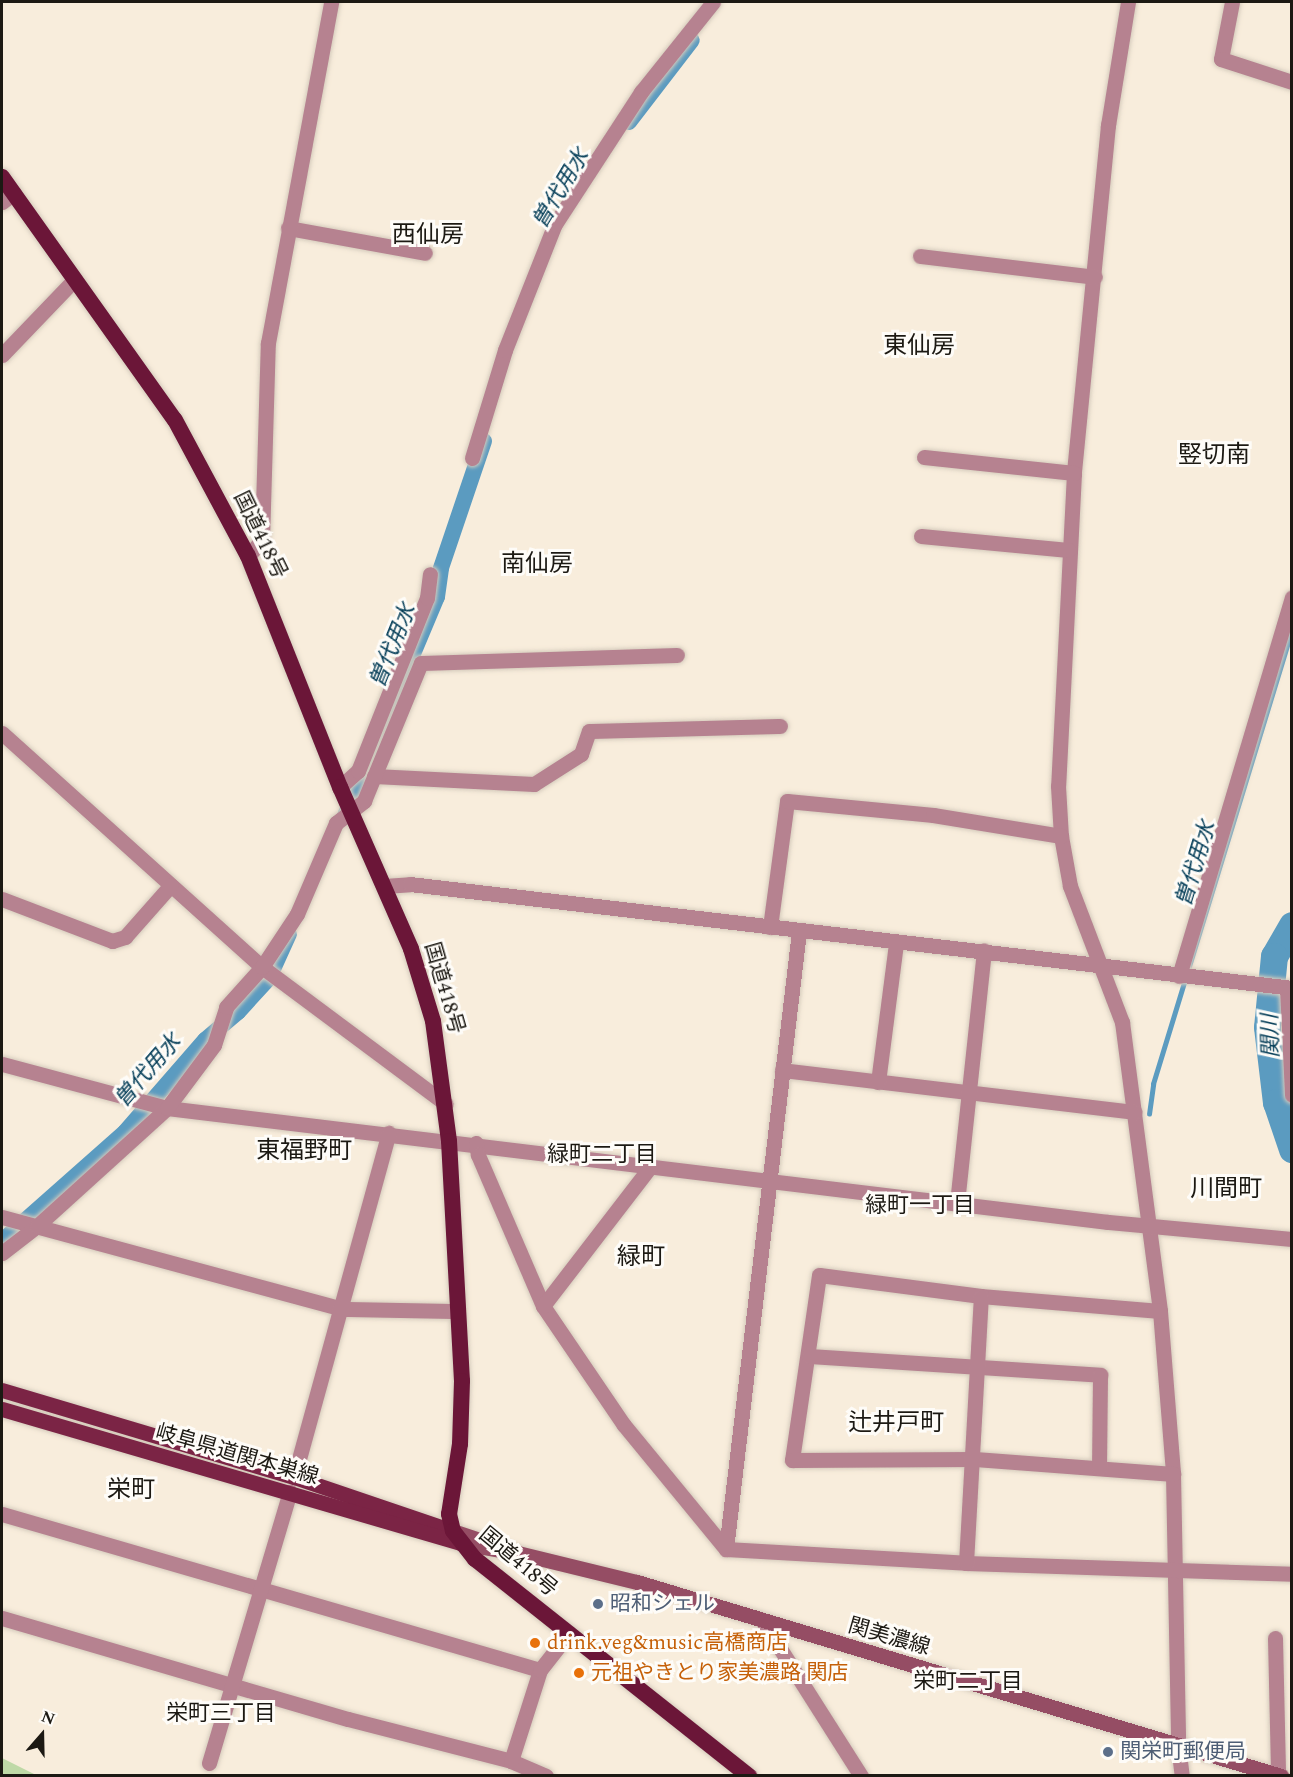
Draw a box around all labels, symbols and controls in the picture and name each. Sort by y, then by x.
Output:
water label: 曽代用水 [527,144,595,234]
district label: 西仙房 [392,222,464,250]
district label: 東仙房 [883,333,955,361]
district label: 竪切南 [1178,442,1250,470]
street label: 国道418号 [228,487,292,583]
district label: 南仙房 [501,551,573,579]
water label: 曽代用水 [364,600,422,692]
water label: 曽代用水 [1171,818,1221,910]
street label: 国道418号 [419,939,469,1037]
water label: 関川 [1257,1014,1285,1058]
water label: 曽代用水 [109,1029,187,1113]
district label: 東福野町 [256,1138,352,1166]
district label: 緑町二丁目 [547,1142,657,1168]
district label: 川間町 [1190,1176,1262,1204]
district label: 緑町一丁目 [865,1193,975,1219]
district label: 緑町 [617,1244,665,1272]
district label: 辻井戸町 [848,1410,944,1438]
street label: 岐阜県道関本巣線 [153,1420,321,1490]
district label: 栄町 [107,1477,155,1505]
street label: 国道418号 [474,1522,562,1602]
place label: 昭和シェル [610,1591,715,1617]
marker: 昭和シェル [591,1597,605,1611]
street label: 関美濃線 [845,1613,933,1661]
place label: drink.veg&music高橋商店 [547,1630,787,1656]
marker: drink.veg&music高橋商店 [528,1636,542,1650]
place label: 元祖やきとり家美濃路 関店 [591,1660,848,1686]
marker: 元祖やきとり家美濃路 関店 [572,1666,586,1680]
district label: 栄町二丁目 [913,1669,1023,1695]
district label: 栄町三丁目 [166,1701,276,1727]
north arrow [12,1705,72,1765]
text: N [38,1705,58,1732]
place label: 関栄町郵便局 [1120,1739,1246,1765]
marker: 関栄町郵便局 [1101,1745,1115,1759]

